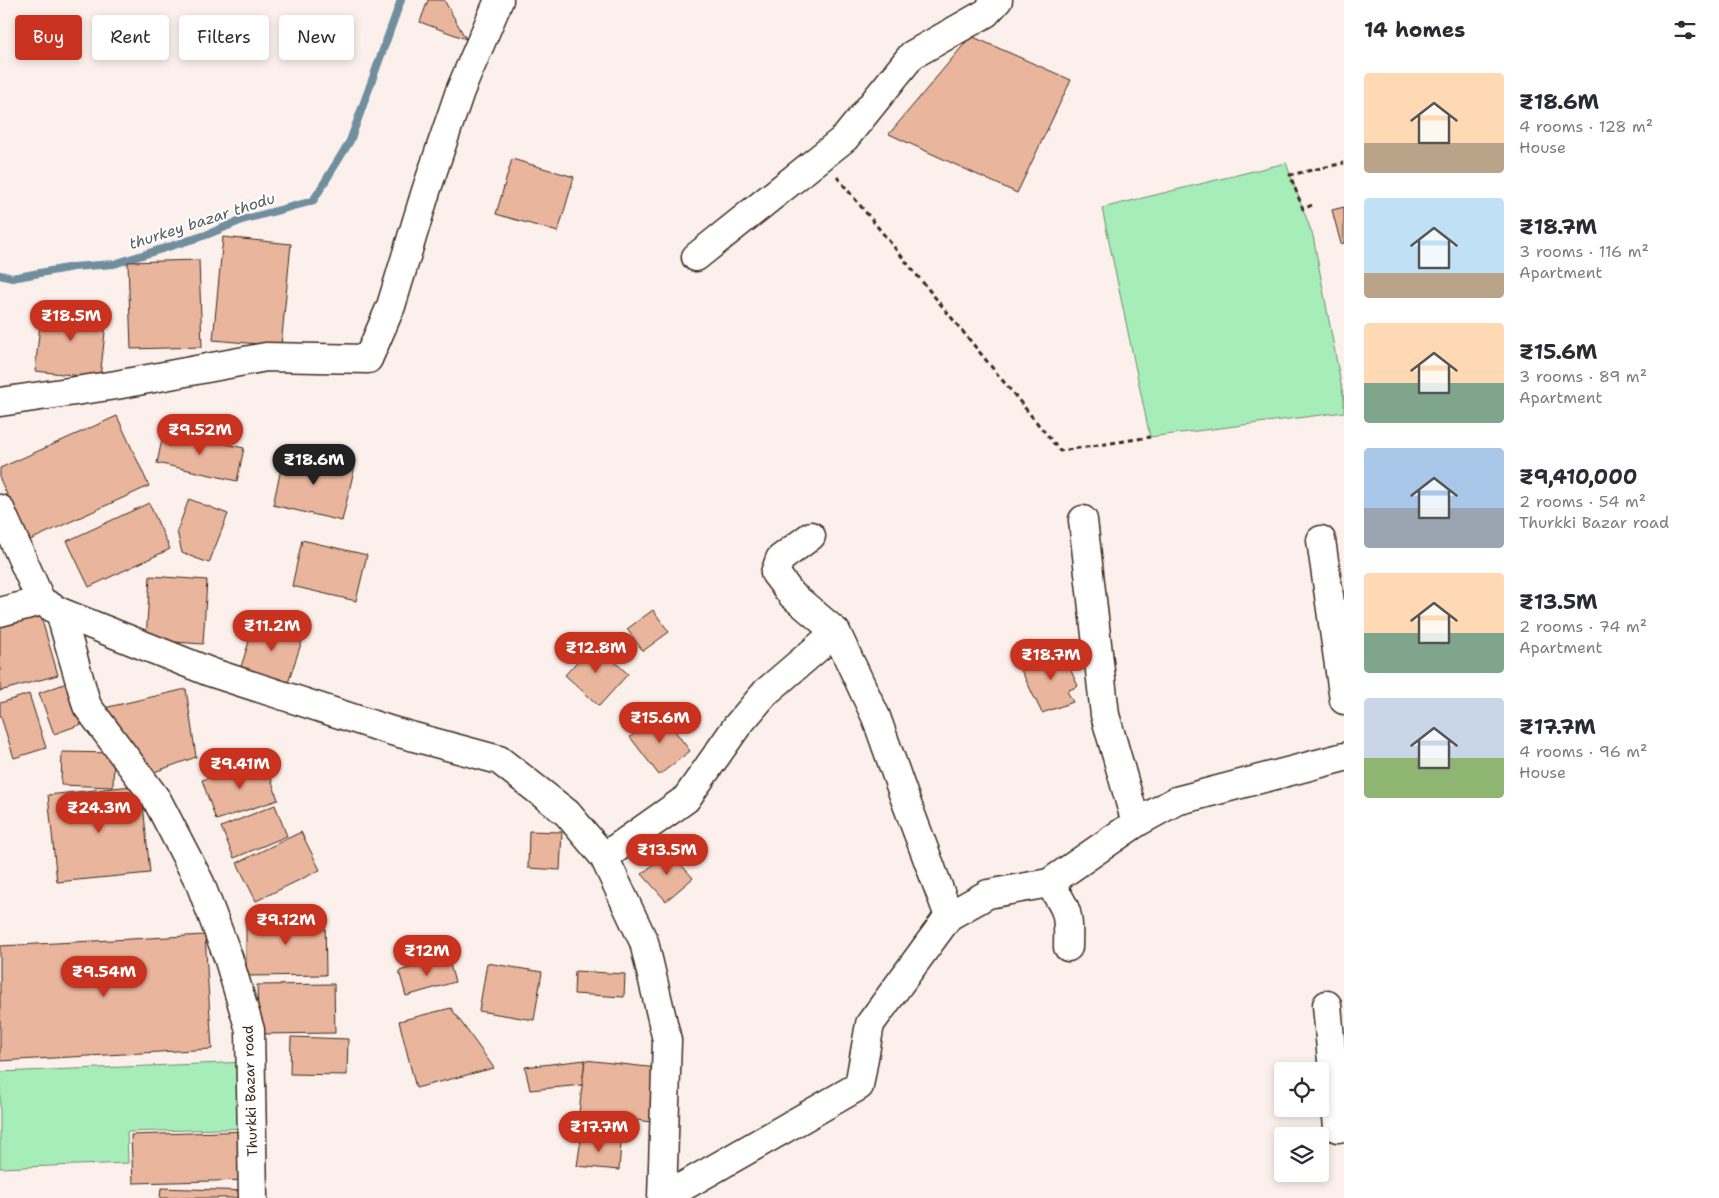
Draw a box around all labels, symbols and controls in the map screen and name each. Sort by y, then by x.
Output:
chip: Buy [15,15,82,60]
chip: Rent [92,15,169,60]
chip: Filters [179,15,269,60]
chip: New [279,15,354,60]
text: 14 homes [1364,16,1465,44]
icon: filters [1671,16,1699,44]
text: ₹18.6M [1519,88,1599,116]
icon: home [1404,93,1464,153]
text: 4 rooms · 128 m² [1519,116,1653,137]
text: House [1519,137,1566,158]
water label: thurkey bazar thodu [127,188,278,254]
text: ₹18.7M [1519,213,1597,241]
icon: home [1404,218,1464,278]
text: 3 rooms · 116 m² [1519,241,1649,262]
text: Apartment [1519,262,1602,283]
pin: ₹18.5M [30,300,112,342]
text: ₹18.5M [41,305,101,326]
text: ₹15.6M [1519,338,1597,366]
icon: home [1404,343,1464,403]
text: 3 rooms · 89 m² [1519,366,1647,387]
text: Apartment [1519,387,1602,408]
pin: ₹9.52M [159,414,241,456]
text: ₹9.52M [168,419,232,440]
pin: ₹18.6M [273,444,355,486]
text: ₹18.6M [284,449,344,470]
text: ₹9,410,000 [1519,463,1638,491]
icon: home [1404,468,1464,528]
text: 2 rooms · 54 m² [1519,491,1646,512]
text: Thurkki Bazar road [1519,512,1669,533]
text: ₹13.5M [1519,588,1598,616]
icon: home [1404,593,1464,653]
pin: ₹11.2M [231,610,313,652]
text: ₹11.2M [244,615,300,636]
text: 2 rooms · 74 m² [1519,616,1647,637]
pin: ₹12.8M [555,632,637,674]
text: ₹12.8M [566,637,626,658]
text: Apartment [1519,637,1602,658]
pin: ₹18.7M [1010,638,1092,681]
text: ₹18.7M [1021,644,1081,665]
pin: ₹15.6M [619,702,701,744]
text: ₹15.6M [630,707,690,728]
text: ₹17.7M [1519,713,1596,741]
icon: home [1404,718,1464,778]
text: 4 rooms · 96 m² [1519,741,1647,762]
pin: ₹9.41M [199,748,281,790]
text: ₹9.41M [210,753,270,774]
text: House [1519,762,1566,783]
pin: ₹24.3M [58,792,140,834]
text: ₹24.3M [67,797,131,818]
pin: ₹13.5M [626,834,708,876]
text: ₹13.5M [637,839,697,860]
pin: ₹9.12M [245,904,327,946]
text: ₹9.12M [256,909,316,930]
pin: ₹12M [397,934,457,977]
text: ₹12M [404,940,450,961]
pin: ₹9.54M [63,956,145,998]
text: ₹9.54M [72,961,136,982]
street label: Thurkki Bazar road [239,1025,261,1157]
map controls [1274,1062,1329,1182]
button: locate [1274,1062,1329,1117]
pin: ₹17.7M [558,1110,640,1153]
text: ₹17.7M [570,1116,628,1137]
button: layers [1274,1127,1329,1182]

